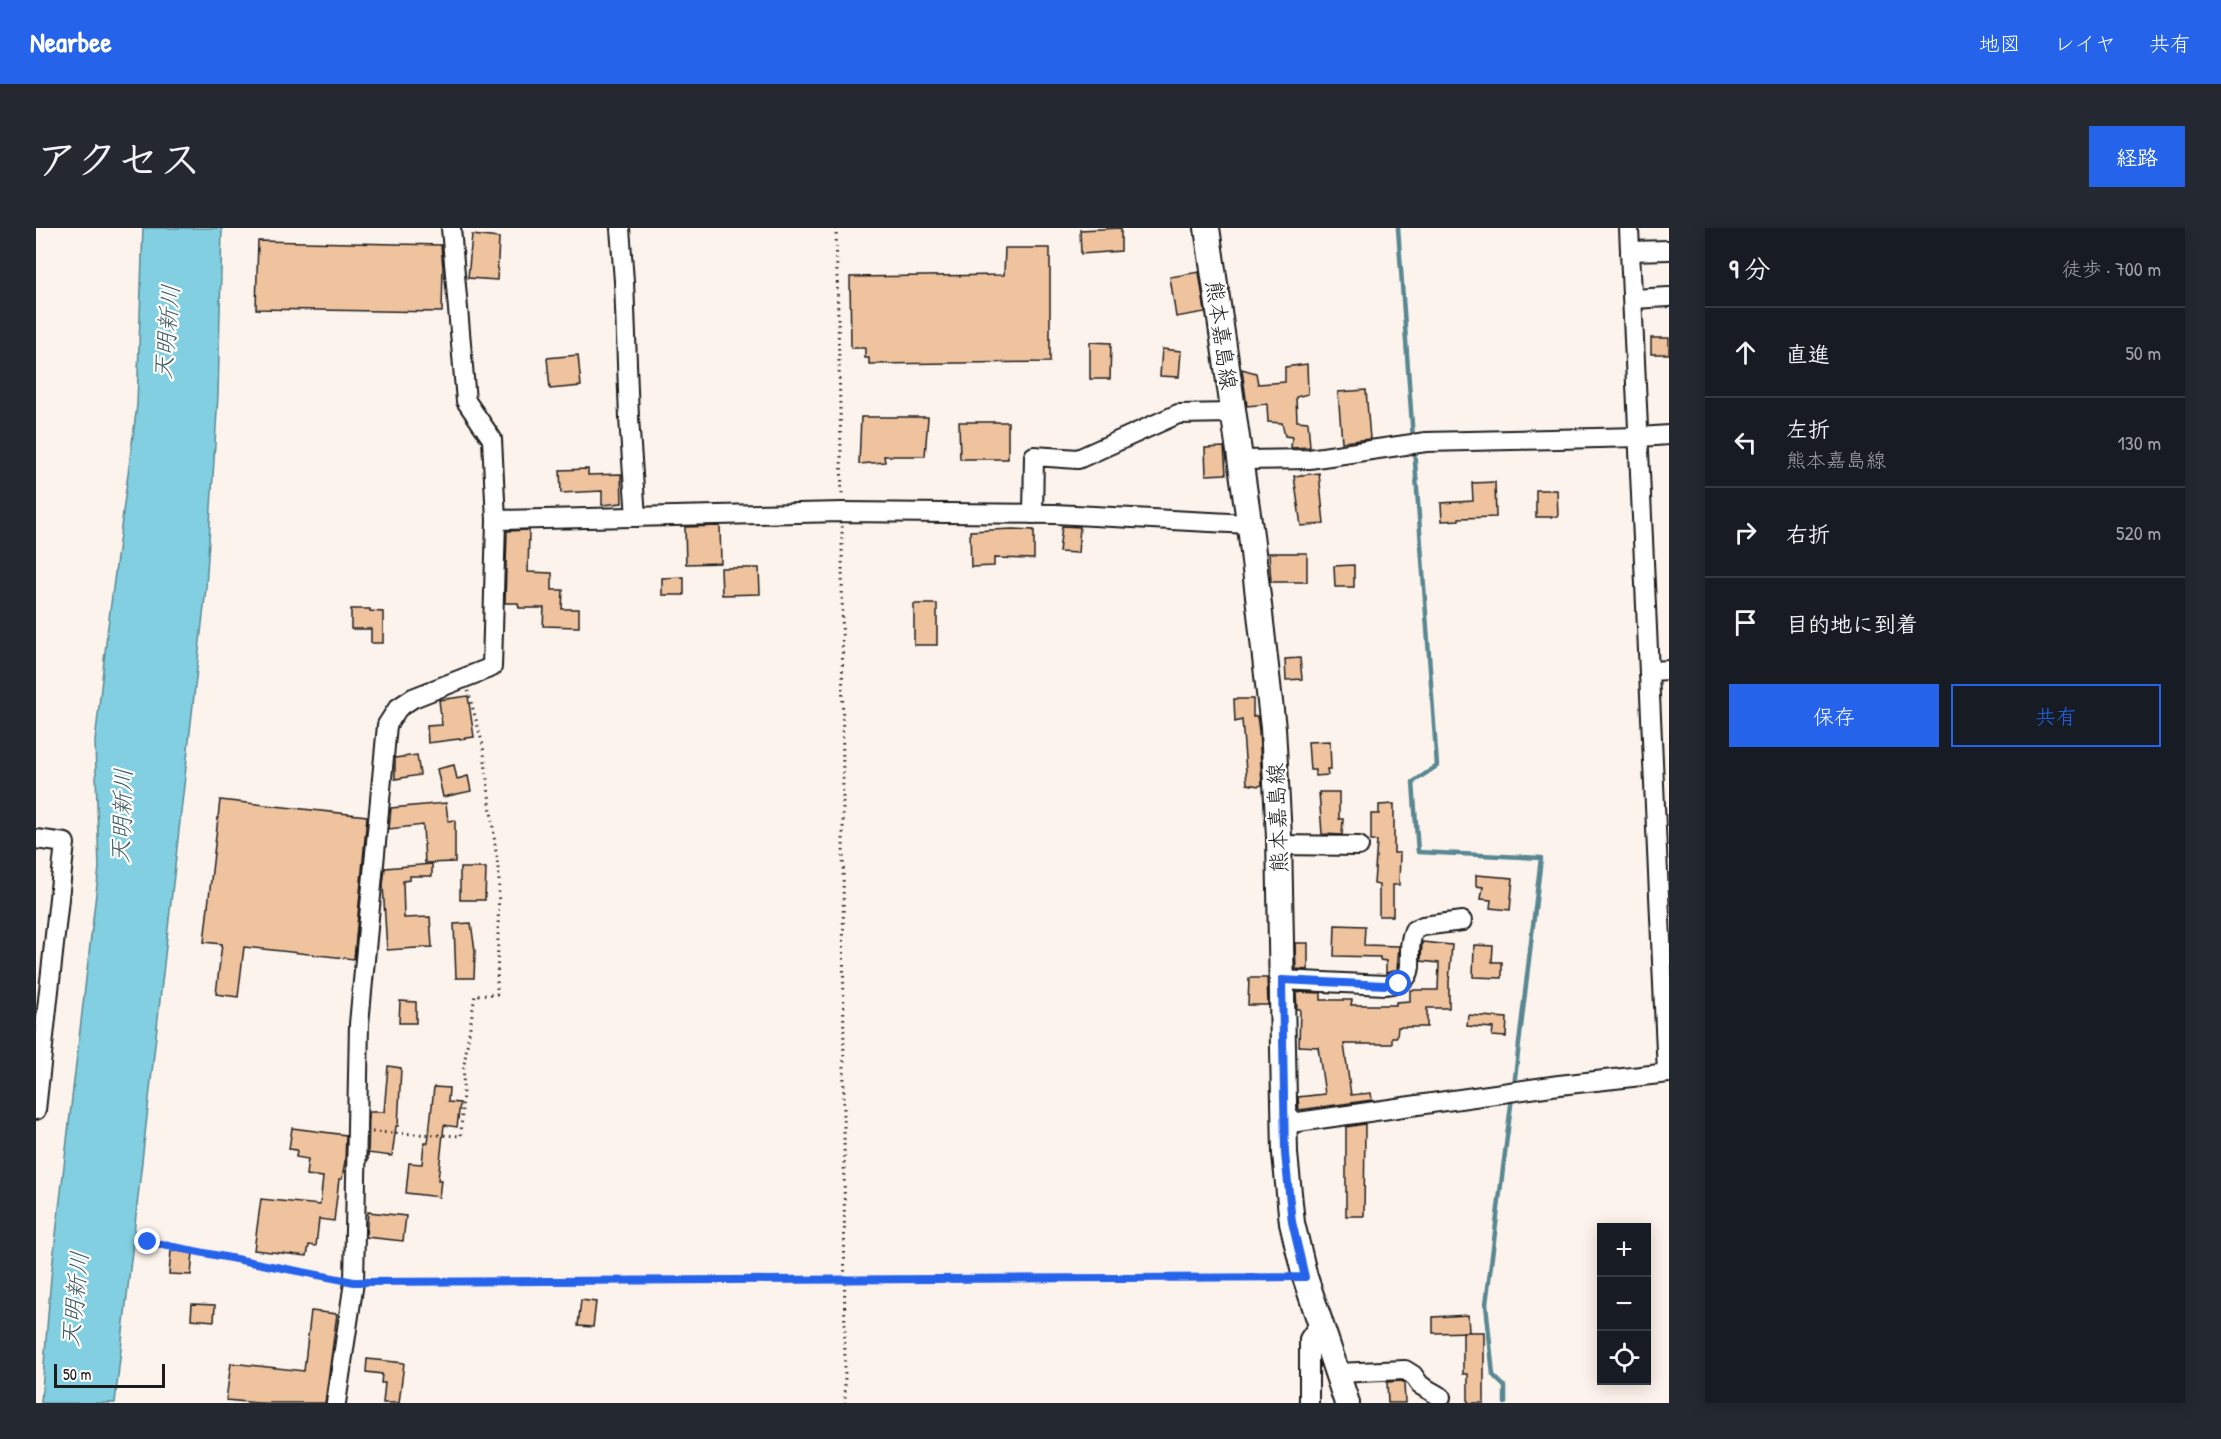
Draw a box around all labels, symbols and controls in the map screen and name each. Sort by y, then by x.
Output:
text: Nearbee [30,23,112,61]
text: 地図 [1979,29,2021,58]
text: レイヤ [2054,29,2116,58]
text: 共有 [2149,29,2191,58]
button: 経路 [2089,126,2185,187]
text: アクセス [36,130,201,187]
text: 9 分 [1729,251,1771,286]
text: 徒歩 · 700 m [2062,255,2161,282]
street label: 熊本嘉島線 [1199,278,1245,392]
water label: 天明新川 [146,283,186,381]
icon: ahead [1729,336,1762,369]
text: 直進 [1786,339,1830,369]
text: 50 m [2125,339,2161,366]
text: 左折 [1786,414,1830,444]
icon: left [1729,426,1762,459]
text: 130 m [2118,429,2161,456]
text: 熊本嘉島線 [1786,446,1886,473]
icon: right [1729,516,1762,549]
text: 右折 [1786,519,1830,549]
text: 520 m [2116,519,2161,546]
icon: arrive [1729,606,1762,639]
text: 目的地に到着 [1786,609,1918,639]
button: 保存 [1729,684,1939,747]
button: 共有 [1951,684,2161,747]
street label: 熊本嘉島線 [1260,763,1294,873]
water label: 天明新川 [103,767,139,865]
route start [1385,970,1411,996]
map controls [1597,1223,1651,1385]
button: + [1597,1223,1651,1277]
route end [134,1228,160,1254]
water label: 天明新川 [53,1250,95,1348]
button: − [1597,1277,1651,1331]
button: locate [1597,1331,1651,1385]
scale bar [54,1361,165,1388]
text: 50 m [63,1363,92,1385]

